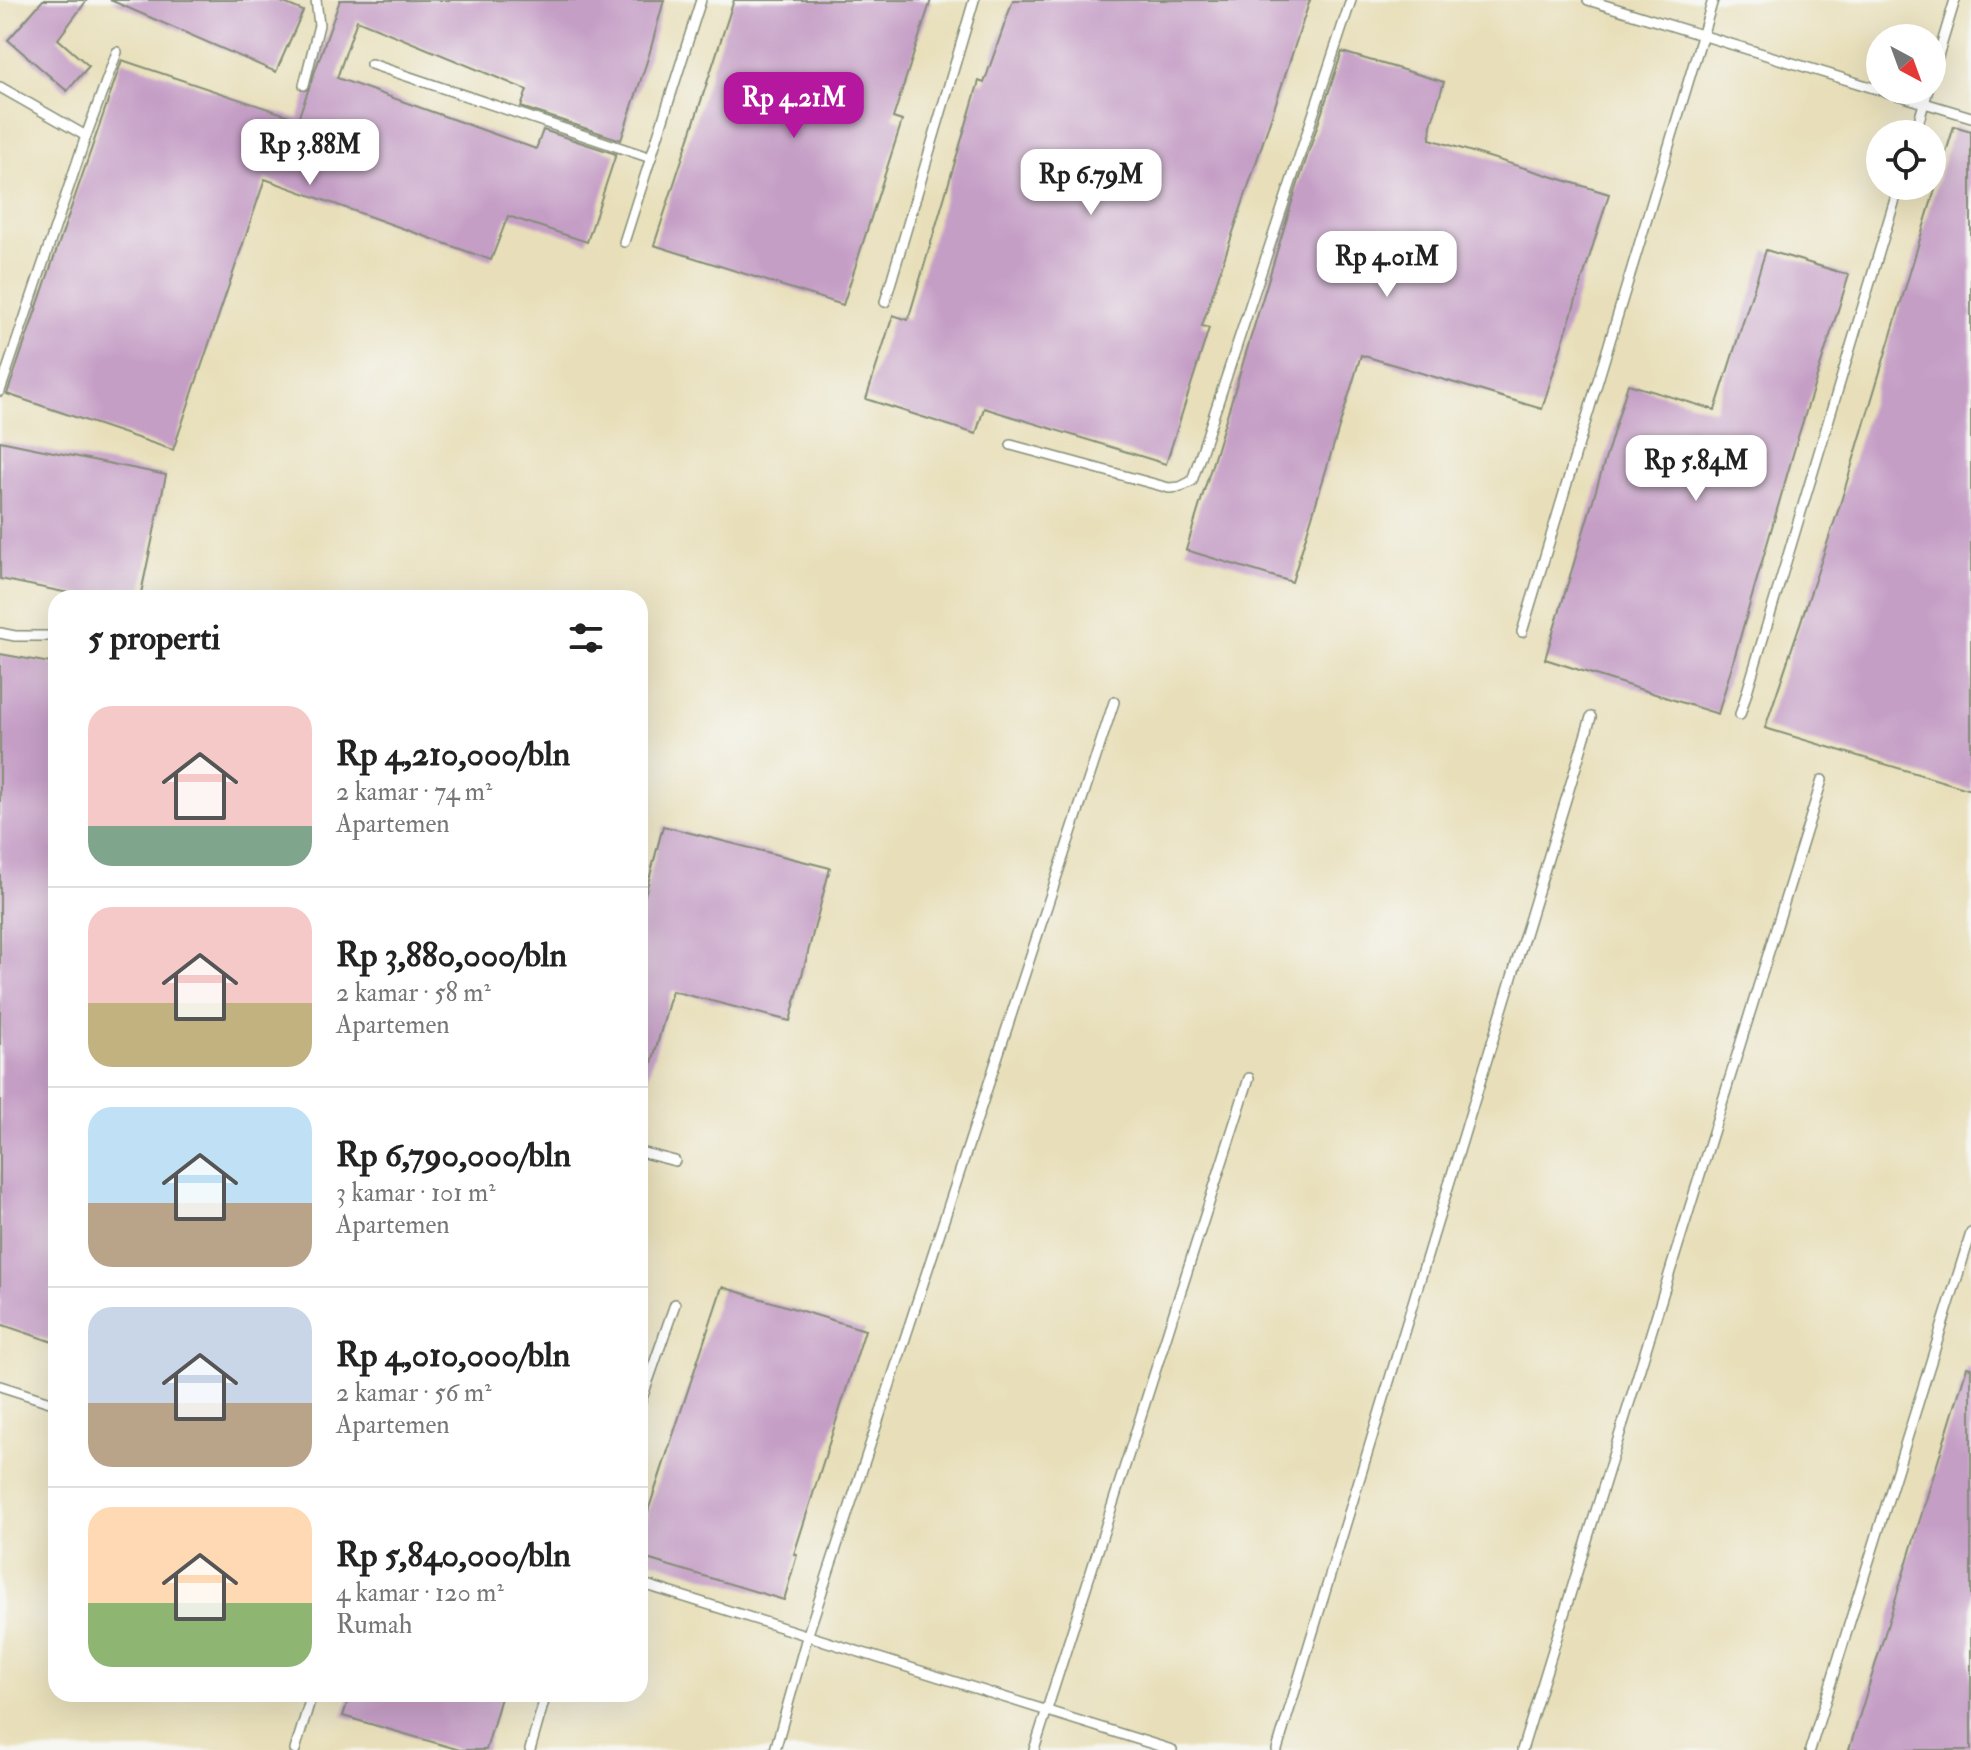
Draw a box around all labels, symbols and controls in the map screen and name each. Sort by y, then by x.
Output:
north arrow [1866,24,1946,104]
map controls [1866,24,1946,200]
pin: Rp 4.21M [711,72,877,140]
text: Rp 4.21M [742,82,846,114]
pin: Rp 3.88M [227,119,393,187]
button: locate [1866,120,1946,200]
text: Rp 3.88M [259,129,361,161]
pin: Rp 6.79M [1008,149,1174,217]
text: Rp 6.79M [1039,159,1143,191]
pin: Rp 4.01M [1304,231,1470,299]
text: Rp 4.01M [1335,241,1439,273]
pin: Rp 5.84M [1613,435,1779,503]
text: Rp 5.84M [1644,445,1748,477]
icon: filters [564,616,608,660]
text: 5 properti [88,617,220,660]
text: Rp 4,210,000/bln [336,733,570,776]
icon: home [152,738,248,834]
text: 2 kamar · 74 m² [336,776,492,808]
text: Apartemen [336,808,450,840]
text: Rp 3,880,000/bln [336,934,567,977]
icon: home [152,939,248,1035]
text: 2 kamar · 58 m² [336,977,491,1009]
text: Apartemen [336,1009,450,1041]
text: Rp 6,790,000/bln [336,1134,571,1177]
icon: home [152,1139,248,1235]
text: 3 kamar · 101 m² [336,1177,496,1209]
text: Apartemen [336,1209,450,1241]
text: Rp 4,010,000/bln [336,1334,570,1377]
icon: home [152,1339,248,1435]
text: 2 kamar · 56 m² [336,1377,492,1409]
text: Apartemen [336,1409,450,1441]
text: Rp 5,840,000/bln [336,1534,571,1577]
icon: home [152,1539,248,1635]
text: 4 kamar · 120 m² [336,1577,504,1609]
text: Rumah [336,1609,412,1641]

